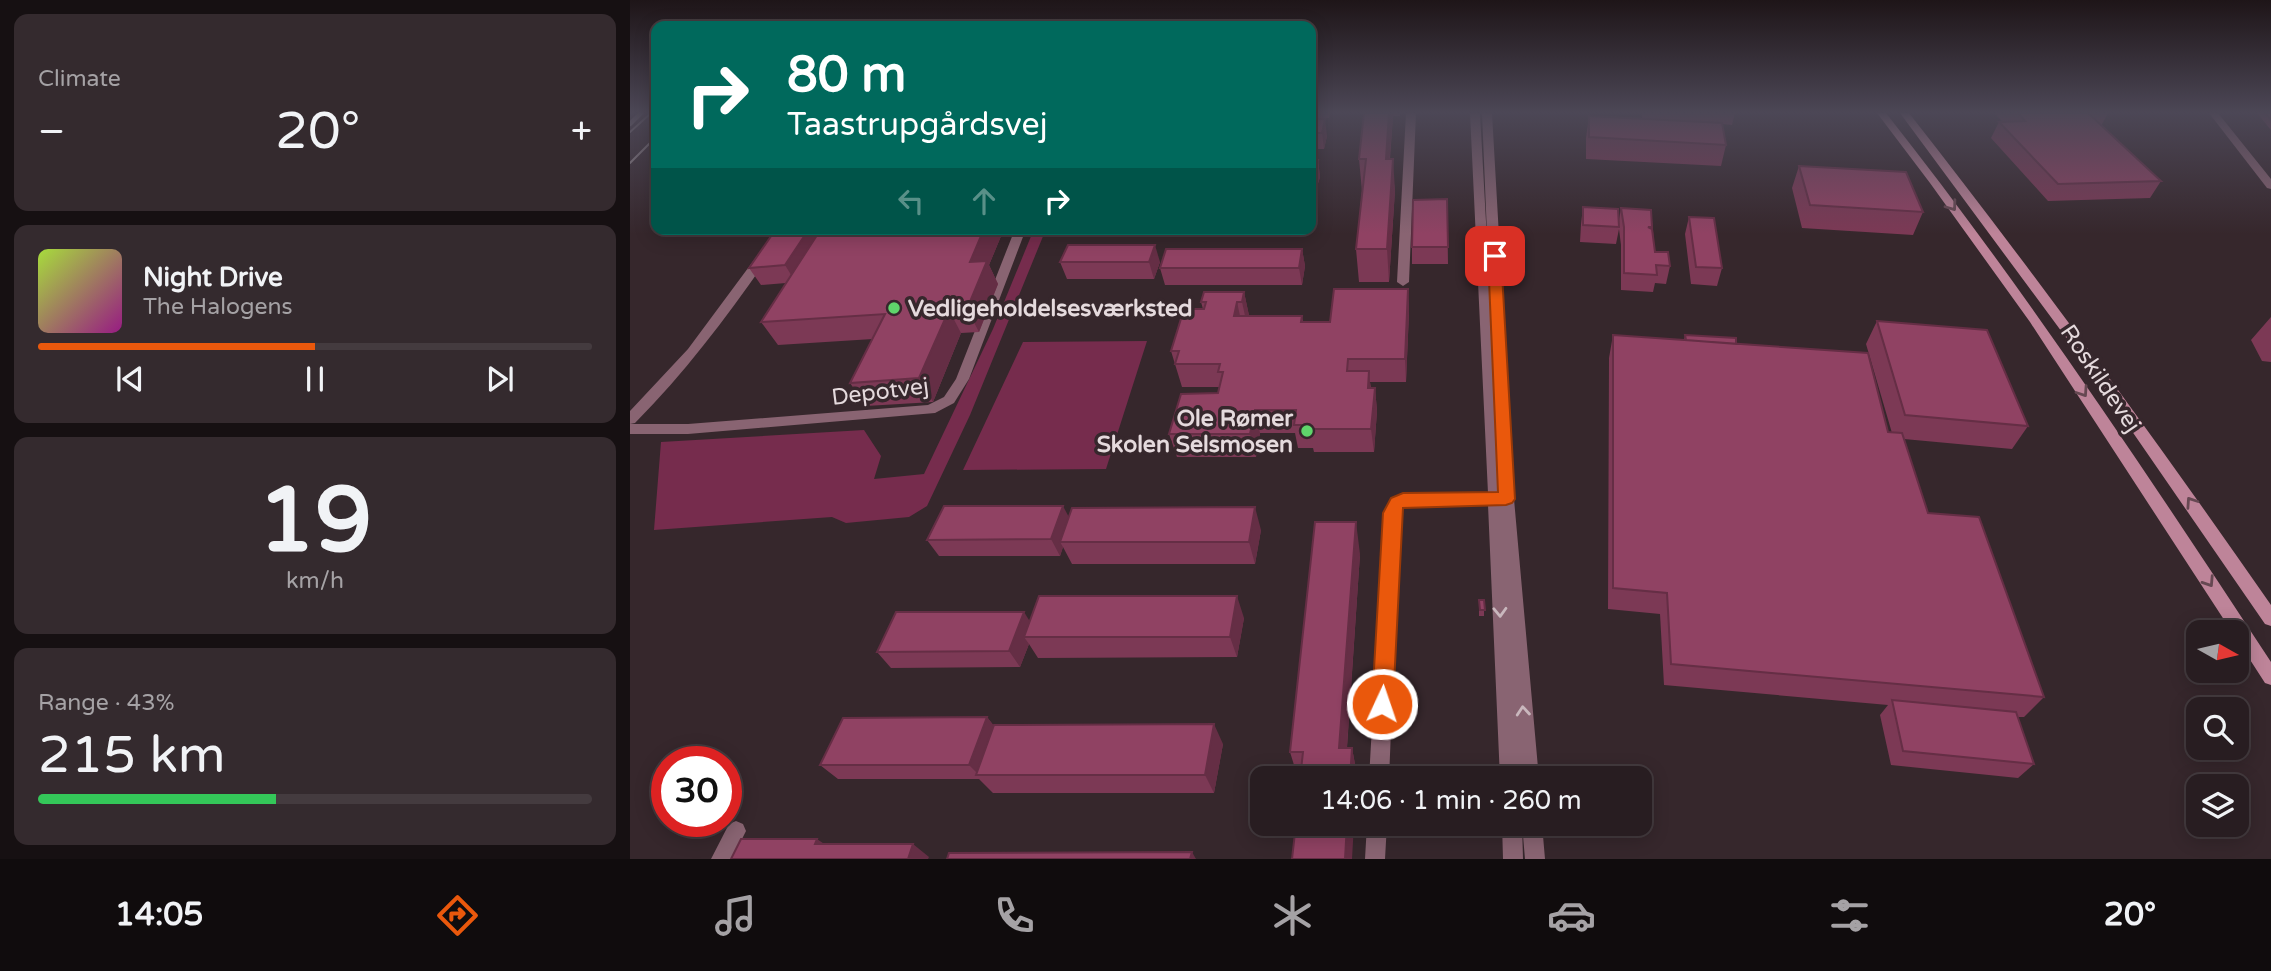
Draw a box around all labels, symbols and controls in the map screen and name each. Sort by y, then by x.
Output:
text: 80 m [787,46,906,105]
icon: right [672,49,763,140]
text: Climate [38,65,121,93]
text: 20° [275,100,360,163]
text: Taastrupgårdsvej [787,106,1048,144]
text: − [38,109,65,155]
text: + [571,109,592,155]
icon: left [892,182,930,220]
icon: ahead [965,182,1003,220]
icon: right [1038,182,1076,220]
one-way arrow [1944,199,1956,211]
pin [1465,226,1525,286]
icon: arrive [1476,237,1514,275]
text: Night Drive [143,262,283,293]
text: The Halogens [143,293,292,321]
place label: Vedligeholdelsesværksted [908,295,1193,323]
marker: Vedligeholdelsesværksted [886,300,902,316]
street label: Roskildevej [2054,319,2146,438]
icon: previous [111,360,149,398]
icon: pause [296,360,334,398]
icon: next [481,360,519,398]
street label: Depotvej [830,372,930,412]
one-way arrow [2075,385,2088,398]
place label: Ole Rømer Skolen Selsmosen [1097,405,1294,459]
marker: Ole Rømer Skolen Selsmosen [1299,423,1315,439]
text: 19 [258,466,372,576]
one-way arrow [2186,496,2199,509]
text: km/h [286,567,344,595]
one-way arrow [2201,574,2214,587]
one-way arrow [1493,607,1508,618]
north arrow [2186,620,2249,682]
map controls [2186,620,2249,837]
position arrow [1345,667,1419,741]
text: Range · 43% [38,689,174,717]
button: search [2186,697,2249,760]
one-way arrow [1516,705,1531,716]
text: 215 km [38,724,226,787]
speed limit sign: 30 [651,746,742,837]
button: layers [2186,774,2249,837]
text: 14:06 · 1 min · 260 m [1320,785,1582,816]
icon: directions [433,891,482,940]
icon: music [711,891,760,940]
icon: phone [990,891,1039,940]
icon: climate [1268,891,1317,940]
icon: car [1547,891,1596,940]
icon: filters [1825,891,1874,940]
text: 14:05 [115,896,203,934]
text: 20° [2104,896,2156,934]

